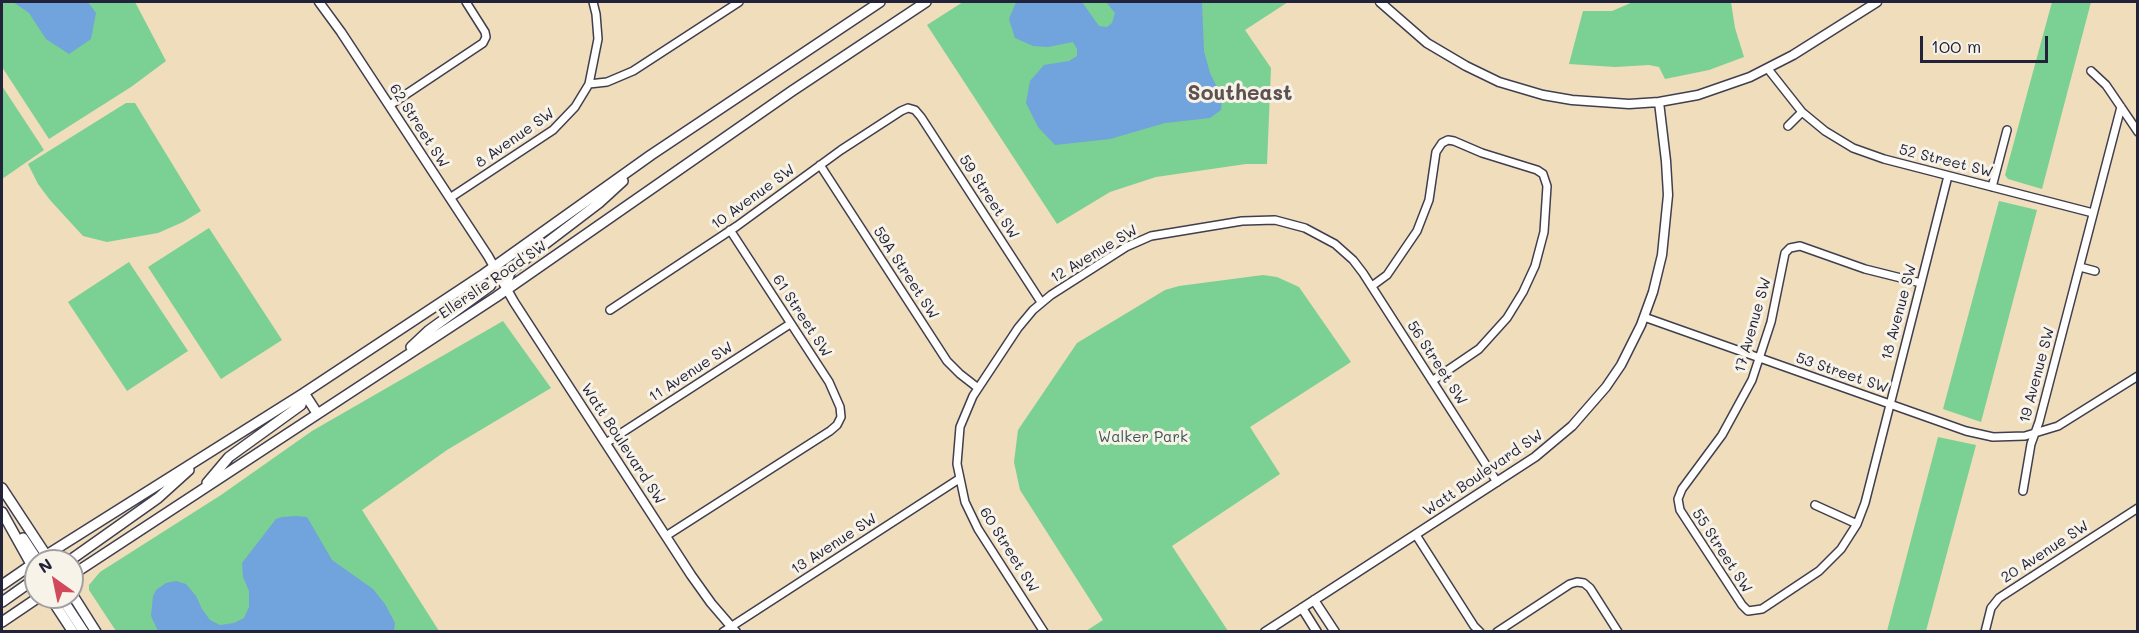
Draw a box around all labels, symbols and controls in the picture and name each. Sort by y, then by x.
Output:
scale bar [1923,24,2050,62]
text: 100 m [1931,34,1981,58]
street label: 62 Street SW [385,81,453,171]
district label: Southeast [1188,81,1292,107]
street label: 8 Avenue SW [472,104,558,172]
street label: 52 Street SW [1897,141,1995,181]
street label: 59 Street SW [955,152,1023,242]
street label: 10 Avenue SW [708,161,798,233]
street label: 12 Avenue SW [1047,221,1141,287]
street label: 59A Street SW [869,223,943,323]
street label: Ellerslie Road SW [436,237,550,323]
street label: 18 Avenue SW [1878,262,1920,362]
street label: 61 Street SW [769,271,835,361]
street label: 17 Avenue SW [1731,275,1775,375]
street label: 56 Street SW [1403,318,1471,408]
street label: 19 Avenue SW [2016,325,2058,425]
street label: 11 Avenue SW [646,338,736,406]
street label: 53 Street SW [1793,349,1891,397]
street label: Watt Boulevard SW [577,380,669,508]
street label: Watt Boulevard SW [1420,426,1546,520]
park label: Walker Park [1098,428,1188,446]
street label: 60 Street SW [976,504,1042,596]
street label: 55 Street SW [1688,506,1756,596]
street label: 13 Avenue SW [788,510,880,578]
street label: 20 Avenue SW [1998,517,2092,587]
north arrow [24,549,84,609]
text: N [34,553,56,577]

